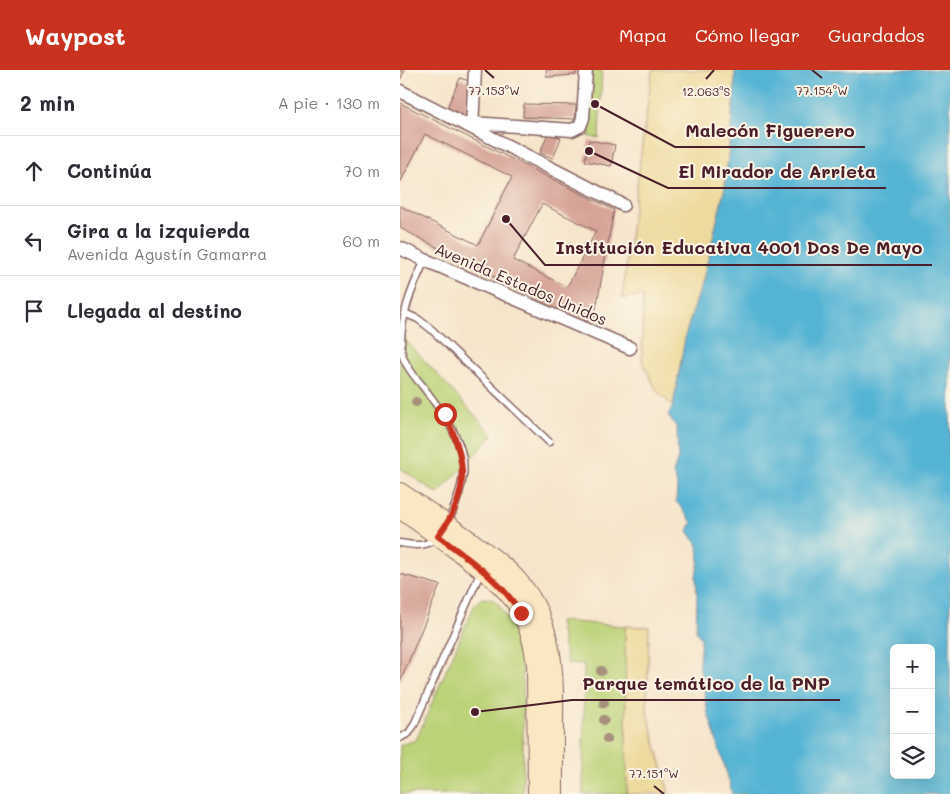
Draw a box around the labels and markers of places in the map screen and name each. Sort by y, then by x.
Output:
callout: Malecón Figuerero [675,114,865,147]
callout: El Mirador de Arrieta [668,155,886,188]
callout: Institución Educativa 4001 Dos De Mayo [545,232,932,265]
callout: Parque temático de la PNP [572,667,840,700]

